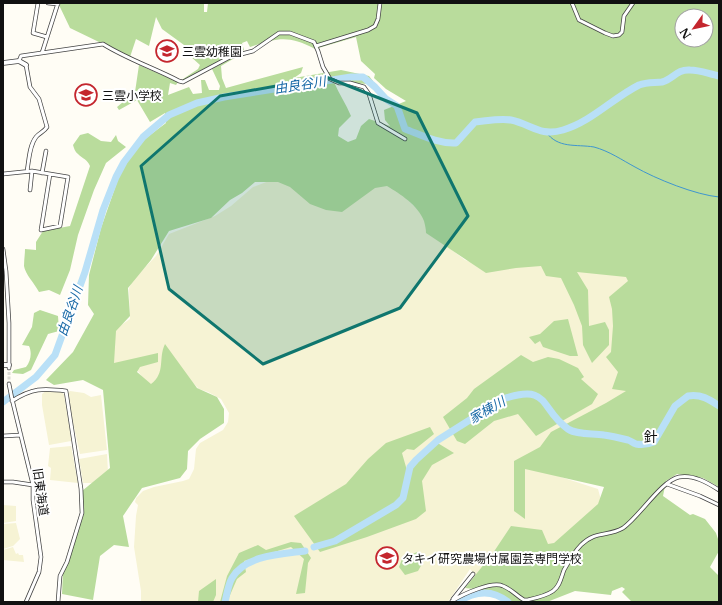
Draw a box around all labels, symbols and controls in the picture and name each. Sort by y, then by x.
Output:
north arrow [674,8,714,48]
text: N [677,25,694,42]
school or university icon: 三雲幼稚園 [154,38,180,64]
place label: 三雲幼稚園 [182,44,242,59]
water label: 由良谷川 [273,72,329,97]
school or university icon: 三雲小学校 [73,82,99,108]
place label: 三雲小学校 [102,88,162,103]
water label: 由良谷川 [53,282,87,338]
water label: 家棟川 [466,392,510,427]
district label: 針 [644,428,658,446]
street label: 旧東海道 [30,467,52,517]
school or university icon: タキイ研究農場付属園芸専門学校 [374,545,400,571]
place label: タキイ研究農場付属園芸専門学校 [402,551,582,566]

